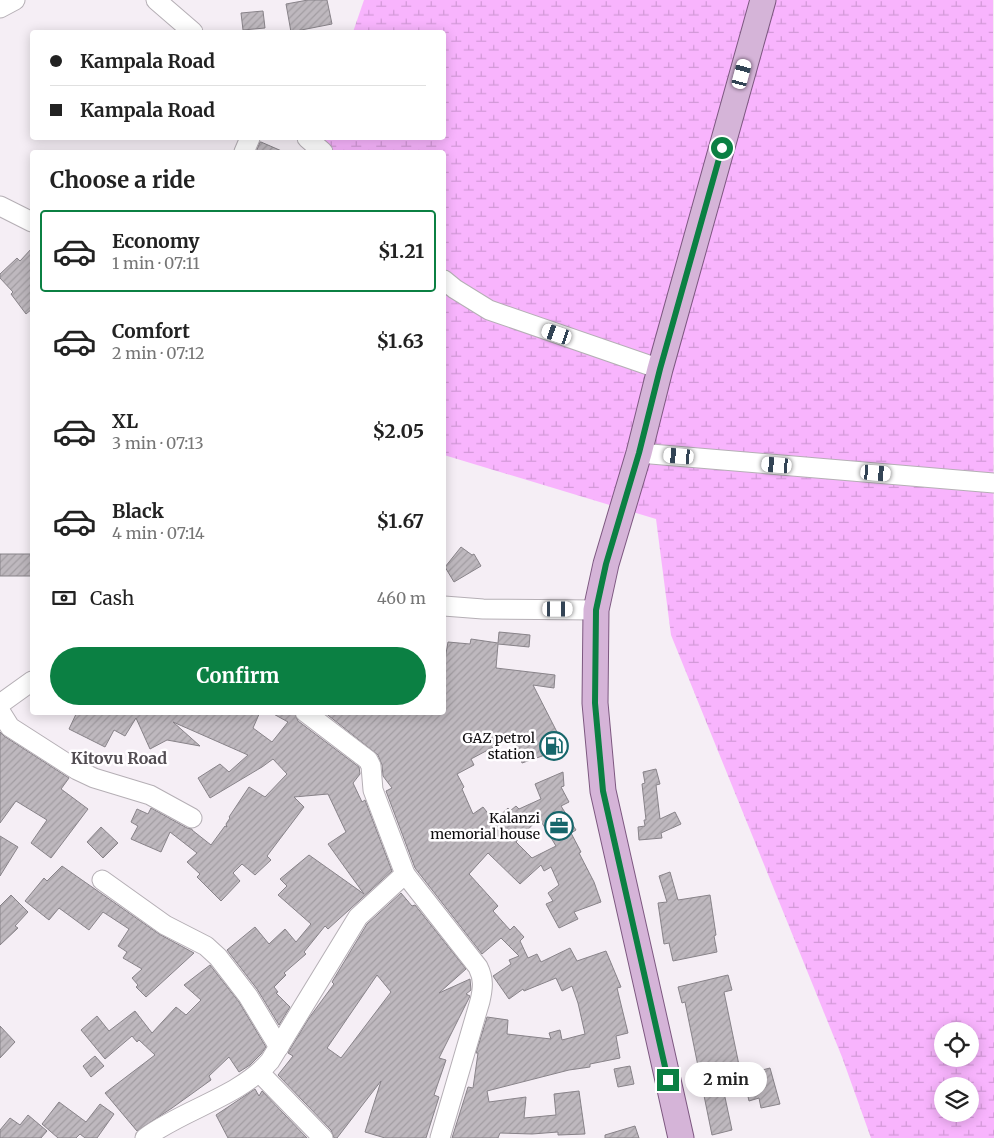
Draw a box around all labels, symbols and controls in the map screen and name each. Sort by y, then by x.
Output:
text: Kampala Road [80,49,215,73]
car [730,58,753,90]
text: Kampala Road [80,98,215,122]
route start [711,137,733,159]
text: Choose a ride [50,166,195,194]
icon: car [52,229,97,274]
text: Economy [112,229,200,253]
text: $1.21 [378,239,424,263]
text: 1 min · 07:11 [112,253,200,273]
icon: car [52,319,97,364]
text: Comfort [112,319,190,343]
car [540,322,573,346]
text: $1.63 [376,329,424,353]
text: 2 min · 07:12 [112,343,205,363]
icon: car [52,409,97,454]
text: XL [112,409,138,433]
text: $2.05 [372,419,424,443]
text: 3 min · 07:13 [112,433,204,453]
car [663,447,694,465]
car [761,456,792,474]
car [860,464,891,482]
icon: car [52,499,97,544]
text: Black [112,499,164,523]
text: $1.67 [377,509,424,533]
text: 4 min · 07:14 [112,523,205,543]
icon: cash [50,584,78,612]
text: Cash [90,586,134,610]
text: 460 m [377,588,426,608]
car [543,602,573,617]
button: Confirm [50,647,426,705]
place label: GAZ petrol station [462,729,536,763]
fuel station icon: GAZ petrol station [539,731,569,761]
district label: Kitovu Road [71,748,167,768]
place label: Kalanzi memorial house [430,809,540,843]
office icon: Kalanzi memorial house [544,811,574,841]
map controls [934,1022,979,1122]
button: locate [934,1022,979,1067]
callout: 2 min [686,1062,768,1098]
route end [657,1069,679,1091]
text: 2 min [703,1069,749,1089]
button: layers [934,1077,979,1122]

